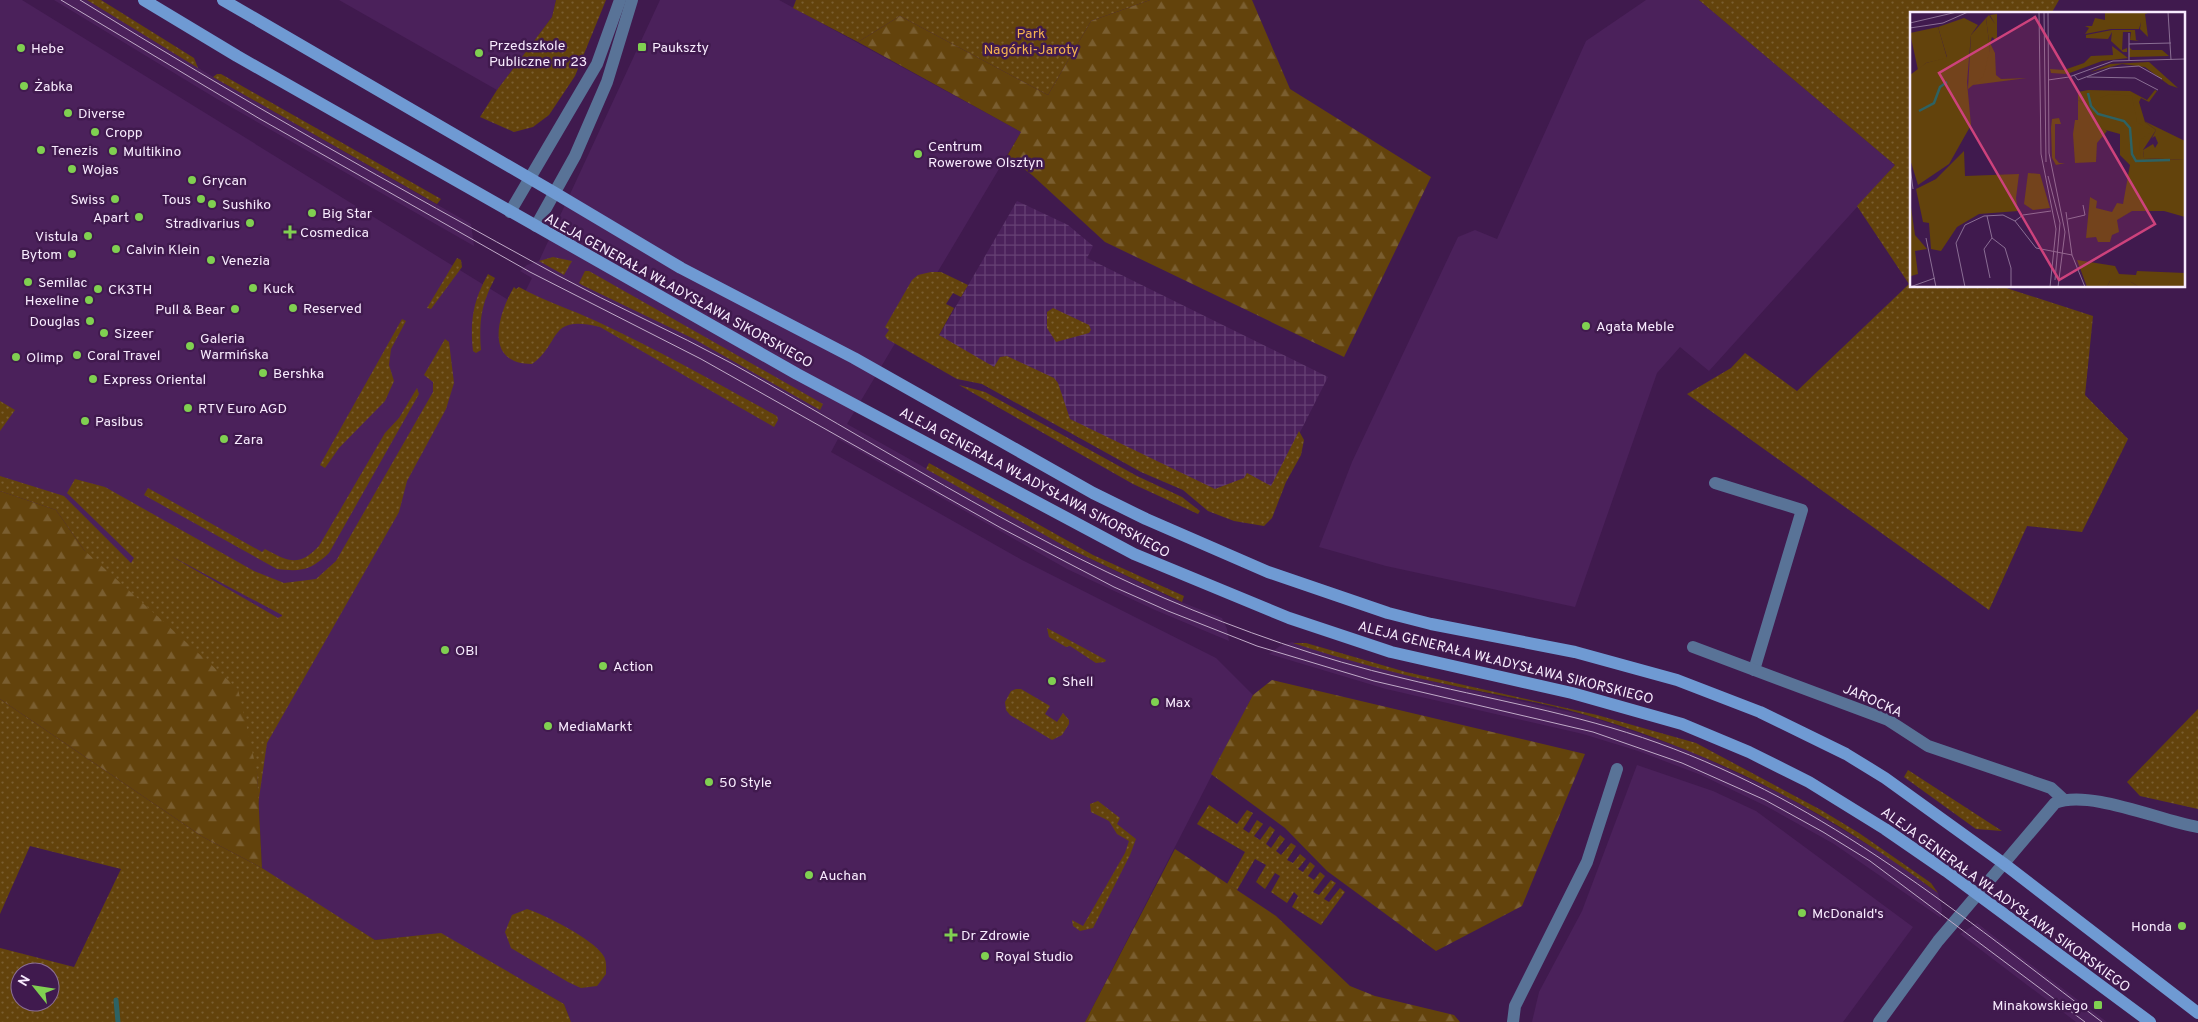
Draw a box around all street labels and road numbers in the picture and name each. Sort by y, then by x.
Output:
street label: ALEJA GENERAŁA WŁADYSŁAWA SIKORSKIEGO [541,210,815,372]
street label: ALEJA GENERAŁA WŁADYSŁAWA SIKORSKIEGO [896,404,1172,562]
street label: ALEJA GENERAŁA WŁADYSŁAWA SIKORSKIEGO [1356,618,1655,708]
street label: JAROCKA [1840,681,1905,722]
street label: ALEJA GENERAŁA WŁADYSŁAWA SIKORSKIEGO [1877,804,2133,996]

